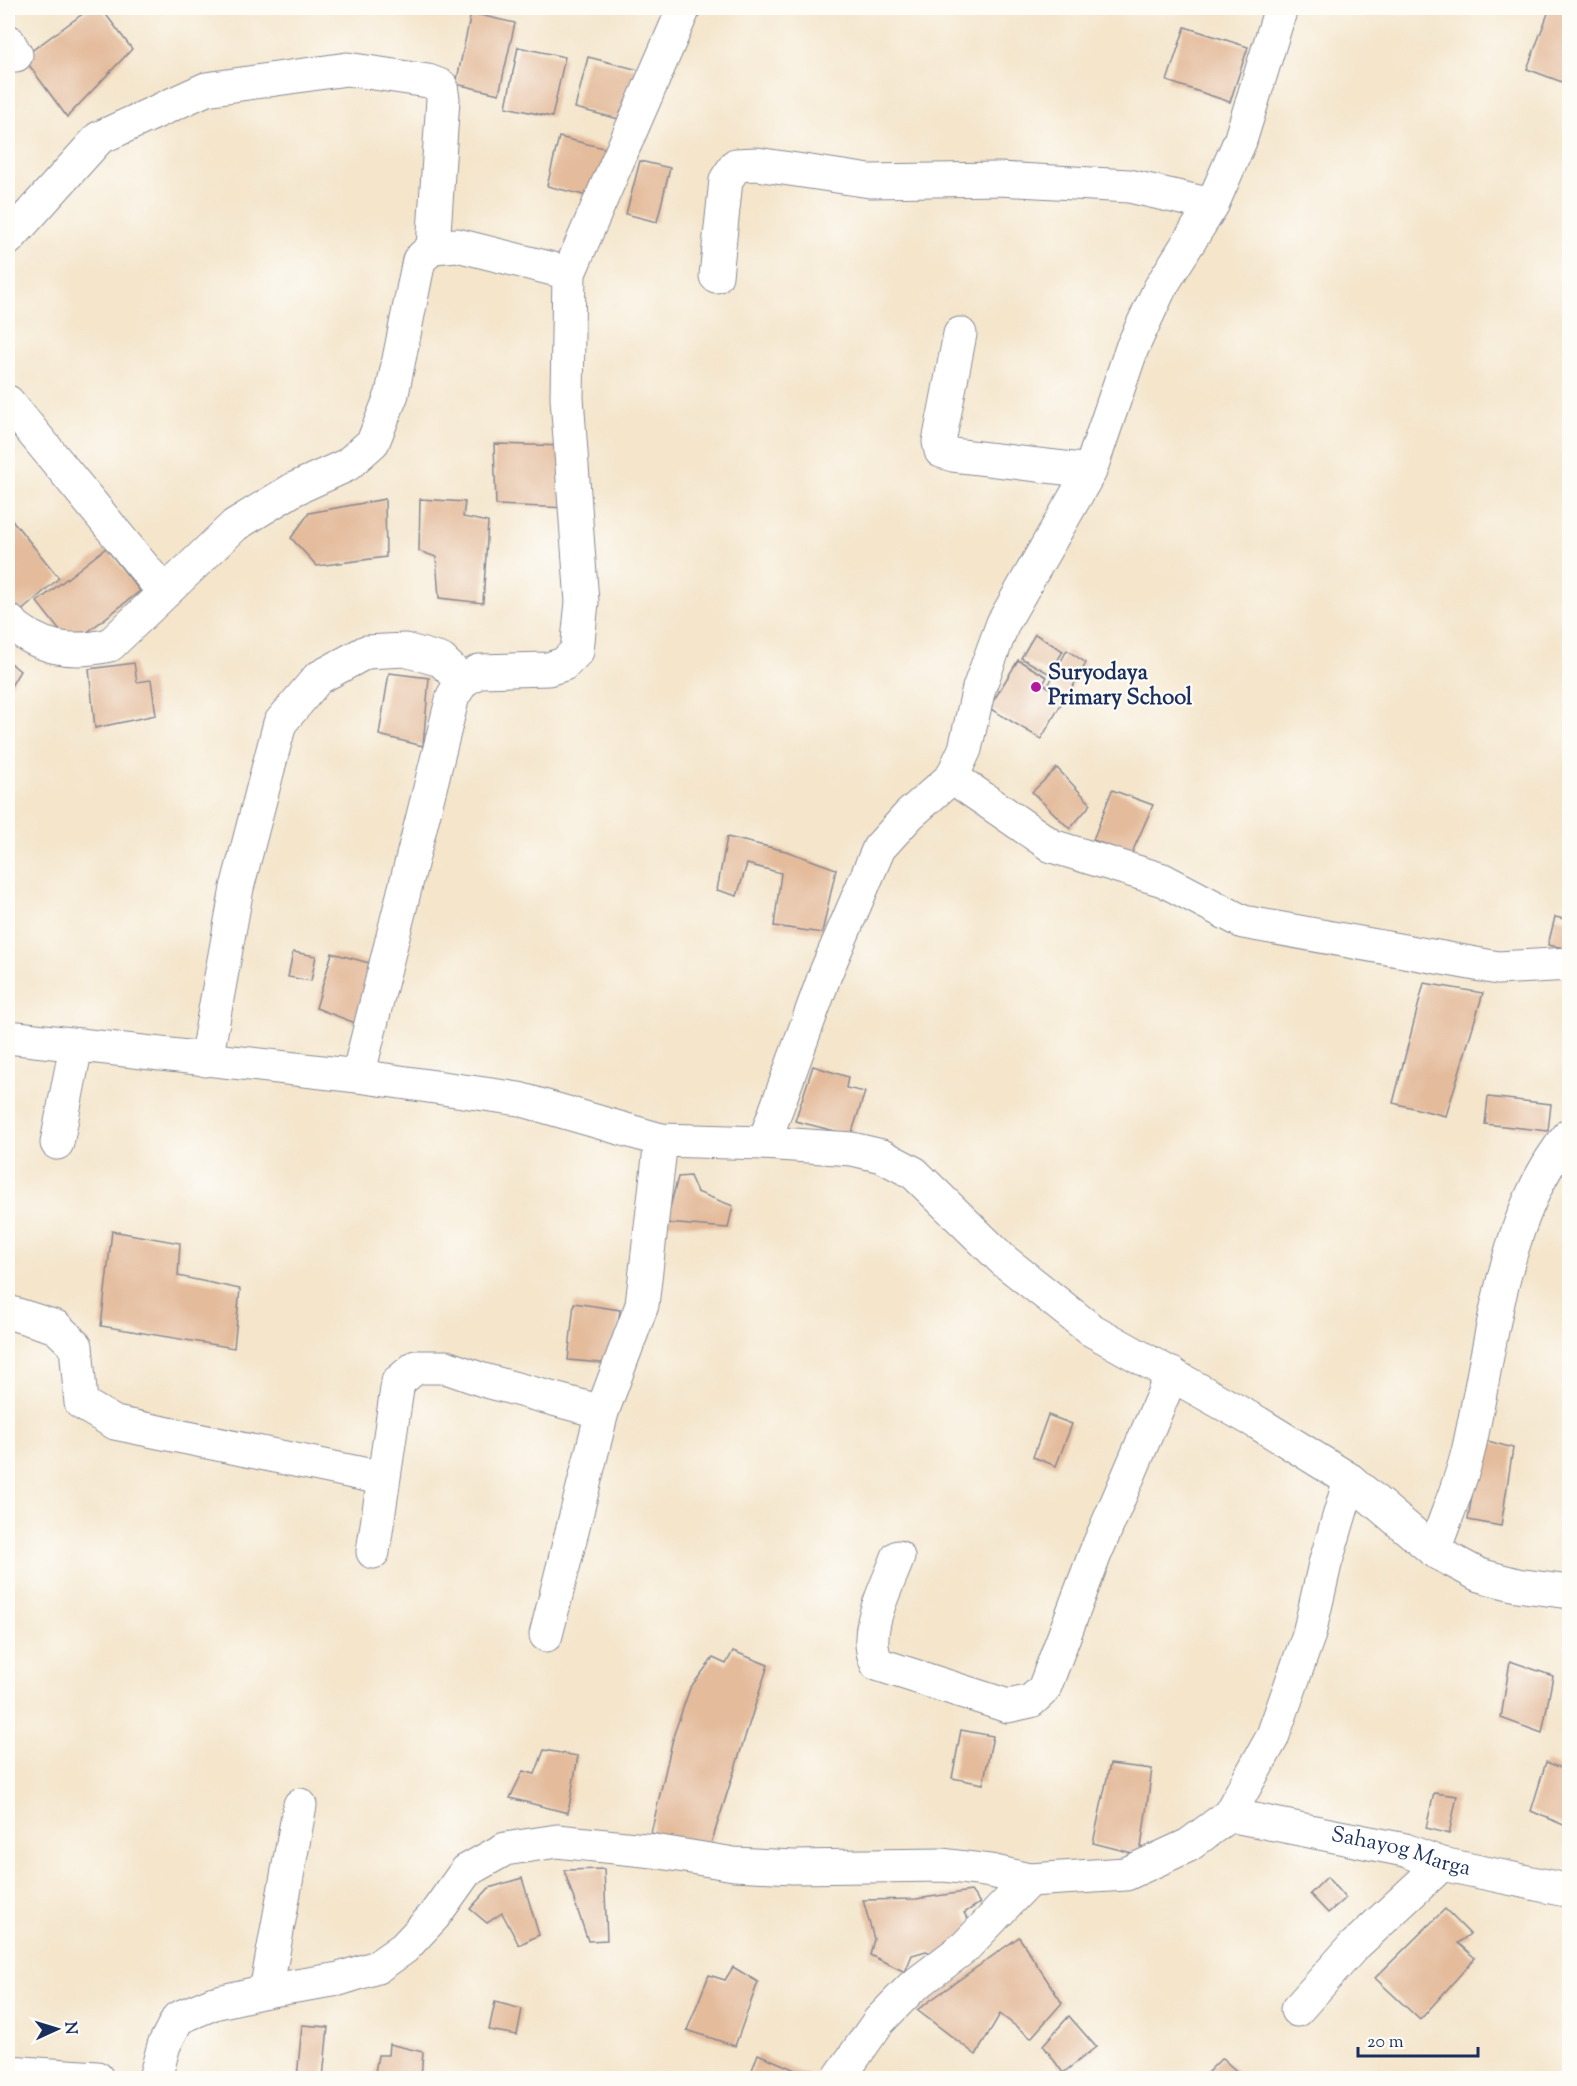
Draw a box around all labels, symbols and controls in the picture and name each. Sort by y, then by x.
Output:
place label: Suryodaya Primary School [1048,658,1193,715]
marker: Suryodaya Primary School [1029,680,1043,694]
street label: Sahayog Marga [1328,1820,1473,1886]
north arrow [27,1999,87,2059]
scale bar [1358,2020,1478,2058]
text: N [58,2021,81,2036]
text: 20 m [1367,2030,1404,2056]

